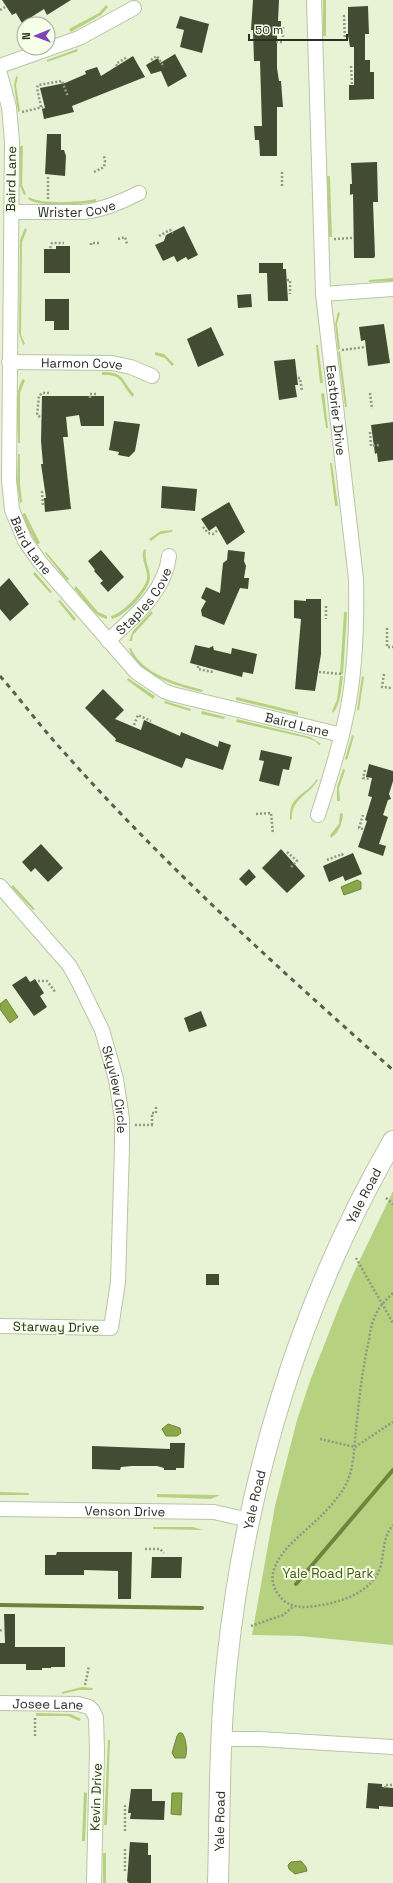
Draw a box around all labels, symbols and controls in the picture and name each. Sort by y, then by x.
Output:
north arrow [16,16,56,56]
scale bar [249,16,347,42]
text: 50 m [255,22,283,38]
text: N [19,32,33,40]
street label: Baird Lane [2,146,20,212]
street label: Wrister Cove [38,196,118,221]
street label: Harmon Cove [41,354,125,374]
street label: Eastbrier Drive [323,364,350,456]
street label: Baird Lane [7,514,56,578]
street label: Staples Cove [112,565,175,638]
street label: Baird Lane [263,708,331,740]
street label: Skyview Circle [98,1044,131,1133]
street label: Yale Road [342,1165,385,1226]
street label: Starway Drive [13,1318,99,1336]
street label: Yale Road [239,1468,269,1531]
street label: Venson Drive [85,1502,165,1520]
park label: Yale Road Park [283,1565,373,1582]
street label: Josee Lane [12,1695,86,1714]
street label: Kevin Drive [86,1763,106,1831]
street label: Yale Road [210,1791,228,1852]

